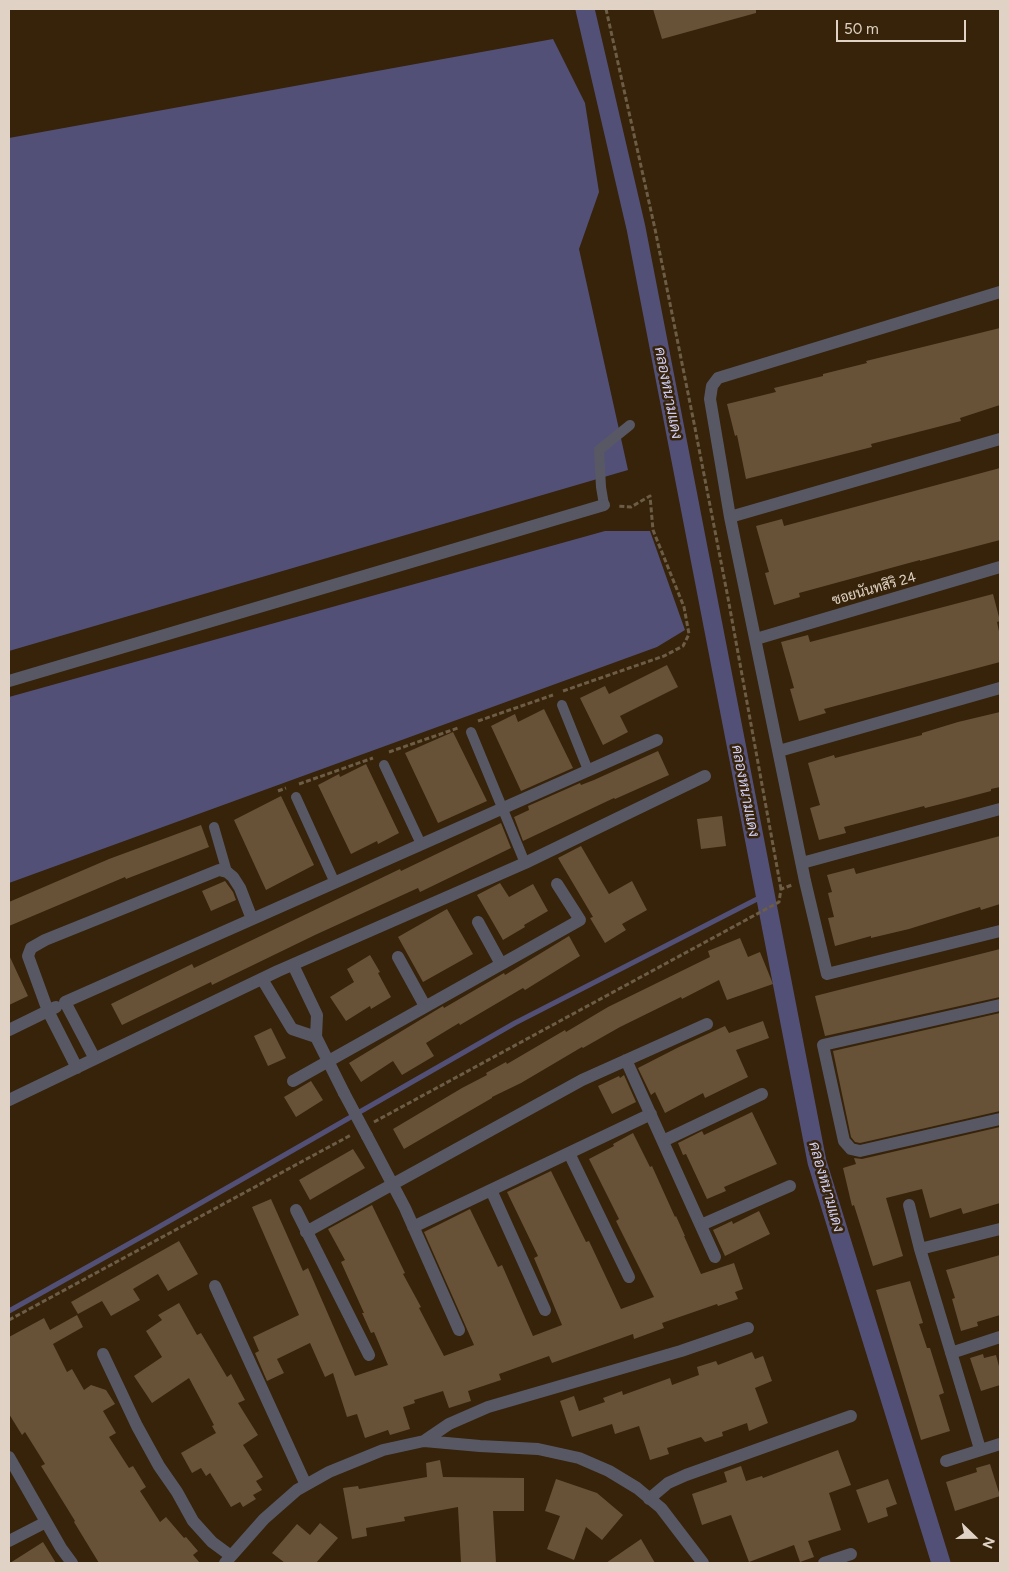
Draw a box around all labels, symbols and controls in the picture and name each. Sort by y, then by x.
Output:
scale bar [839,10,969,42]
text: 50 m [844,20,879,38]
water label: คลองหนามแดง [650,345,686,441]
street label: ซอยนันทสิริ 24 [830,569,918,609]
water label: คลองหนามแดง [727,743,763,839]
water label: คลองหนามแดง [804,1140,848,1234]
north arrow [949,1512,999,1562]
text: N [978,1535,998,1551]

